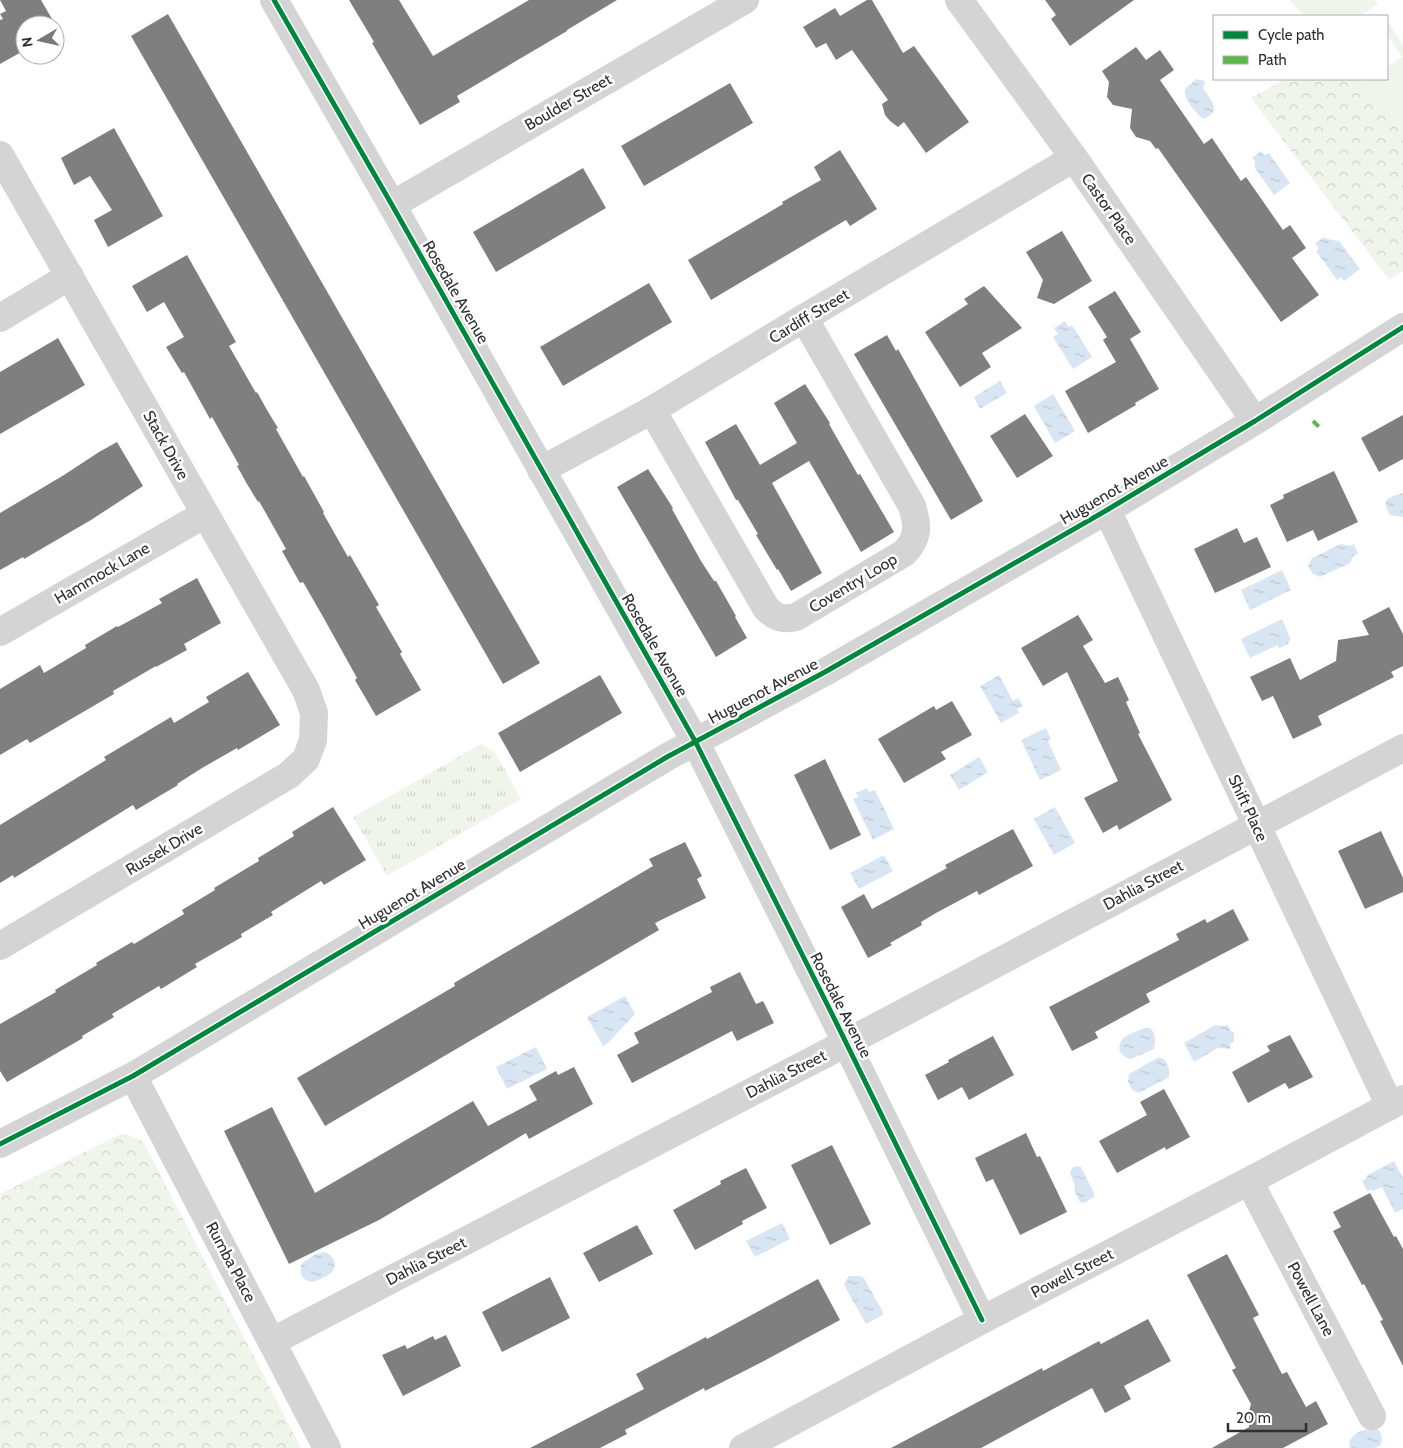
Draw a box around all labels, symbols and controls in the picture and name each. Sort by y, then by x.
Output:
north arrow [15,15,65,65]
legend [1213,15,1388,80]
text: Cycle path [1258,26,1324,44]
text: N [17,36,37,48]
text: Path [1258,51,1287,69]
street label: Boulder Street [521,69,615,135]
street label: Castor Place [1077,170,1141,248]
street label: Rosedale Avenue [419,237,493,347]
street label: Cardiff Street [766,284,853,347]
street label: Stack Drive [139,407,193,483]
street label: Huguenot Avenue [1057,451,1171,529]
street label: Hammock Lane [51,538,153,608]
street label: Coventry Loop [805,549,901,617]
street label: Rosedale Avenue [618,590,692,700]
street label: Huguenot Avenue [705,654,821,728]
street label: Shift Place [1224,772,1272,844]
street label: Russek Drive [122,819,206,879]
street label: Huguenot Avenue [355,855,469,933]
street label: Dahlia Street [1100,856,1187,914]
street label: Rosedale Avenue [806,949,876,1061]
street label: Dahlia Street [743,1045,830,1102]
street label: Rumba Place [202,1219,260,1305]
street label: Dahlia Street [383,1232,470,1289]
street label: Powell Street [1028,1244,1117,1302]
street label: Powell Lane [1284,1259,1338,1339]
scale bar [1228,1400,1306,1432]
text: 20 m [1236,1409,1271,1427]

